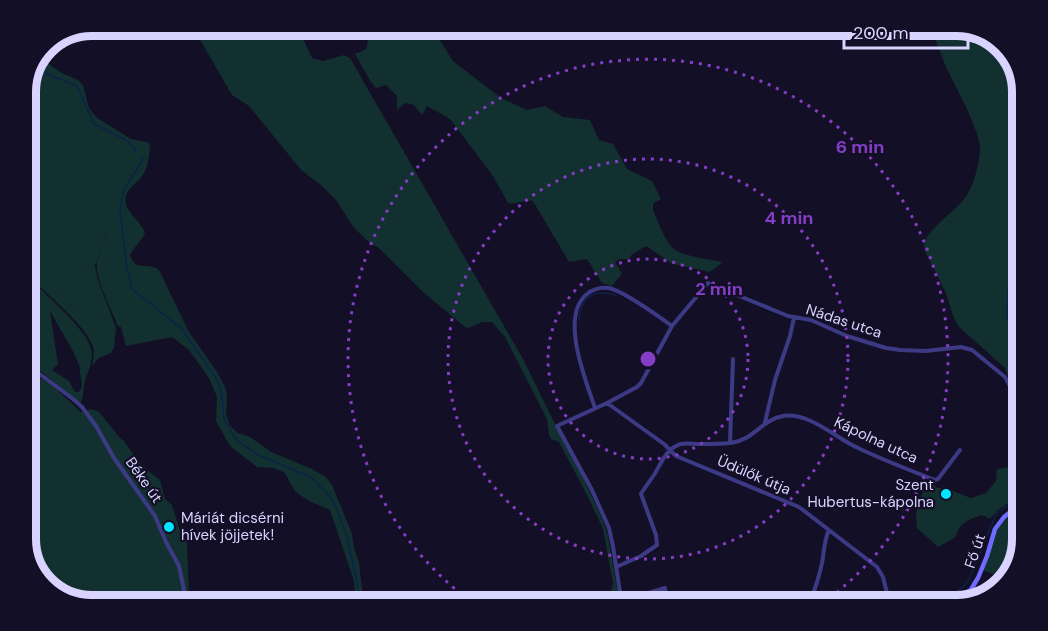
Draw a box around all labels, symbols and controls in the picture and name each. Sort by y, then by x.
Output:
scale bar [844,12,968,50]
text: 200 m [853,21,909,45]
text: 6 min [836,135,884,159]
text: 4 min [765,206,813,230]
text: 2 min [695,277,743,301]
street label: Nádas utca [804,299,884,343]
centre of rings [638,349,658,369]
street label: Kápolna utca [831,412,921,468]
street label: Üdülők útja [714,451,794,499]
street label: Béke út [121,453,167,507]
place label: Szent Hubertus-kápolna [808,475,934,512]
marker: Szent Hubertus-kápolna [939,487,953,501]
place label: Máriát dicsérni hívek jöjjetek! [181,508,284,545]
marker: Máriát dicsérni hívek jöjjetek! [162,520,176,534]
street label: Fő út [960,531,990,571]

